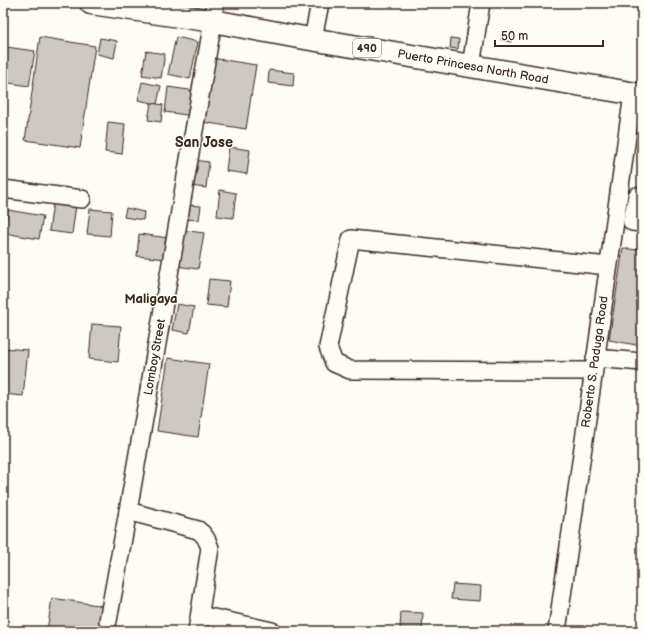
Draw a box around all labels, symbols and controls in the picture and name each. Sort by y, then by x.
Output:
scale bar [495,22,603,48]
text: 50 m [501,29,528,44]
road number: 490 [353,39,381,57]
street label: Puerto Princesa North Road [396,46,550,88]
district label: San Jose [175,134,233,151]
district label: Maligaya [124,291,178,307]
street label: Roberto S. Paduga Road [578,295,612,429]
street label: Lomboy Street [141,317,169,396]

